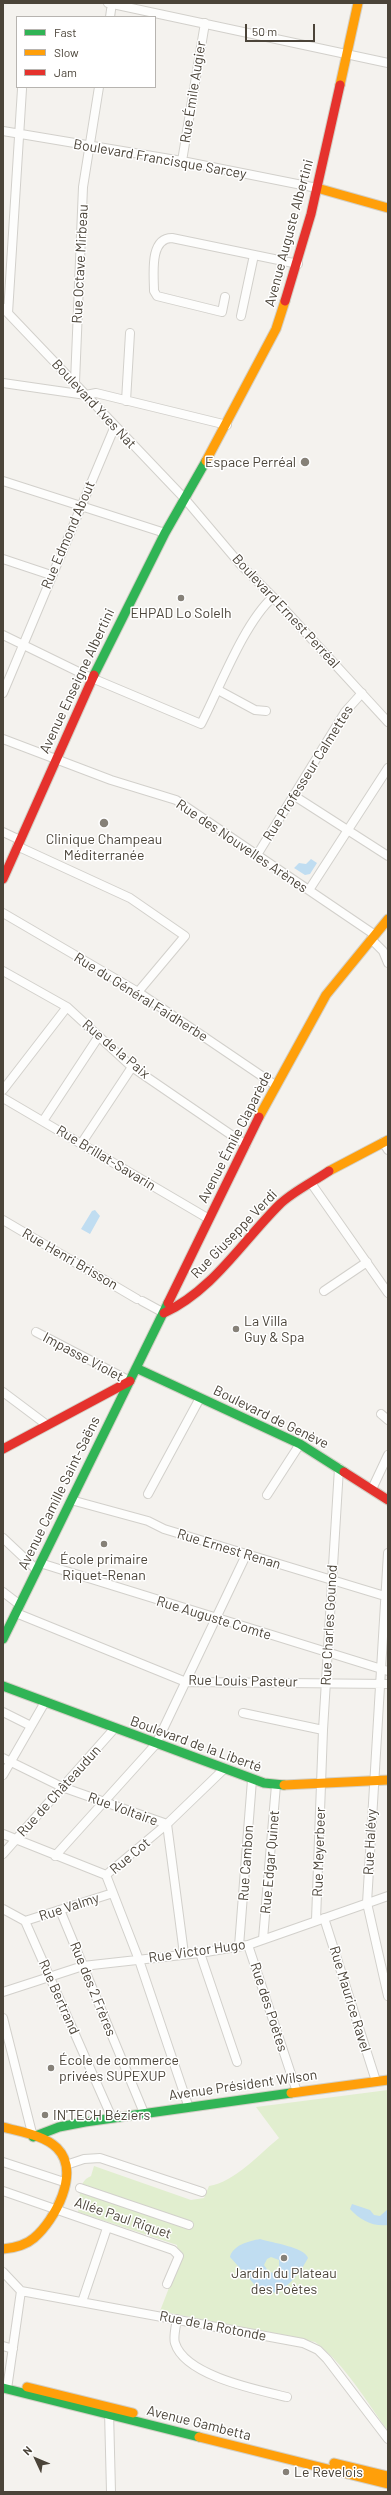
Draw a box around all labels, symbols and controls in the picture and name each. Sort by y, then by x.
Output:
legend [16,16,156,88]
scale bar [247,16,317,42]
text: 50 m [252,24,277,38]
text: Fast [54,25,77,39]
street label: Rue Émile Augier [177,40,209,144]
text: Slow [54,45,79,59]
text: Jam [54,65,77,79]
street label: Boulevard Francisque Sarcey [72,136,248,182]
street label: Avenue Auguste Albertini [261,157,317,309]
street label: Rue Octave Mirbeau [68,204,92,324]
street label: Boulevard Yves Nat [48,356,140,452]
place label: Espace Perréal [205,454,296,470]
marker: Espace Perréal [299,456,311,468]
street label: Rue Edmond About [38,478,98,592]
street label: Boulevard Ernest Perréal [229,550,343,672]
marker: EHPAD Lo Solelh [176,593,186,603]
place label: EHPAD Lo Solelh [130,605,232,621]
street label: Avenue Enseigne Albertini [36,606,118,756]
street label: Rue Professeur Calmettes [259,702,357,844]
street label: Rue des Nouvelles Arènes [173,796,311,896]
marker: Clinique Champeau Méditerranée [98,817,110,829]
place label: Clinique Champeau Méditerranée [46,831,162,864]
street label: Rue du Général Faidherbe [71,949,211,1045]
street label: Rue de la Paix [79,1016,153,1082]
street label: Avenue Émile Claparède [194,1068,276,1206]
street label: Rue Brillat-Savarin [53,1122,159,1194]
street label: Rue Giuseppe Verdi [187,1186,281,1282]
street label: Rue Henri Brisson [19,1225,121,1293]
place label: La Villa Guy & Spa [244,1313,304,1346]
marker: La Villa Guy & Spa [231,1324,241,1334]
street label: Impasse Violet [40,1329,126,1385]
street label: Boulevard de Genève [211,1382,331,1452]
street label: Avenue Camille Saint-Saëns [15,1414,103,1572]
street label: Rue Ernest Renan [175,1525,283,1573]
marker: École primaire Riquet-Renan [99,1539,109,1549]
place label: École primaire Riquet-Renan [60,1551,148,1584]
street label: Rue Charles Gounod [317,1564,341,1686]
street label: Rue Auguste Comte [155,1593,273,1643]
street label: Rue Louis Pasteur [188,1672,298,1690]
street label: Boulevard de la Liberté [128,1712,264,1776]
street label: Rue de Châteaudun [14,1742,104,1840]
street label: Rue Voltaire [86,1789,160,1829]
street label: Rue Meyerbeer [309,1807,329,1897]
street label: Rue Halévy [360,1808,380,1876]
street label: Rue Edgar Quinet [257,1809,283,1915]
street label: Rue Cambon [235,1824,257,1902]
street label: Rue Cot [106,1834,154,1878]
street label: Rue Valmy [37,1889,101,1925]
street label: Rue Victor Hugo [147,1936,247,1966]
street label: Rue des 2 Frères [66,1939,120,2039]
street label: Rue Maurice Ravel [326,1944,374,2054]
street label: Rue Bertrand [35,1957,83,2037]
street label: Rue des Poètes [247,1960,291,2054]
place label: École de commerce privées SUPEXUP [59,2052,179,2084]
marker: École de commerce privées SUPEXUP [46,2063,56,2073]
street label: Avenue Président Wilson [168,2066,318,2104]
place label: IN'TECH Béziers [53,2107,150,2123]
marker: IN'TECH Béziers [40,2110,50,2120]
street label: Allée Paul Riquet [72,2194,174,2242]
marker: Jardin du Plateau des Poètes [279,2253,289,2263]
place label: Jardin du Plateau des Poètes [231,2265,337,2298]
street label: Rue de la Rotonde [158,2307,268,2345]
street label: Avenue Gambetta [145,2402,253,2444]
north arrow [16,2439,56,2479]
text: N [20,2443,34,2457]
place label: Le Revelois [294,2464,363,2480]
marker: Le Revelois [281,2467,291,2477]

